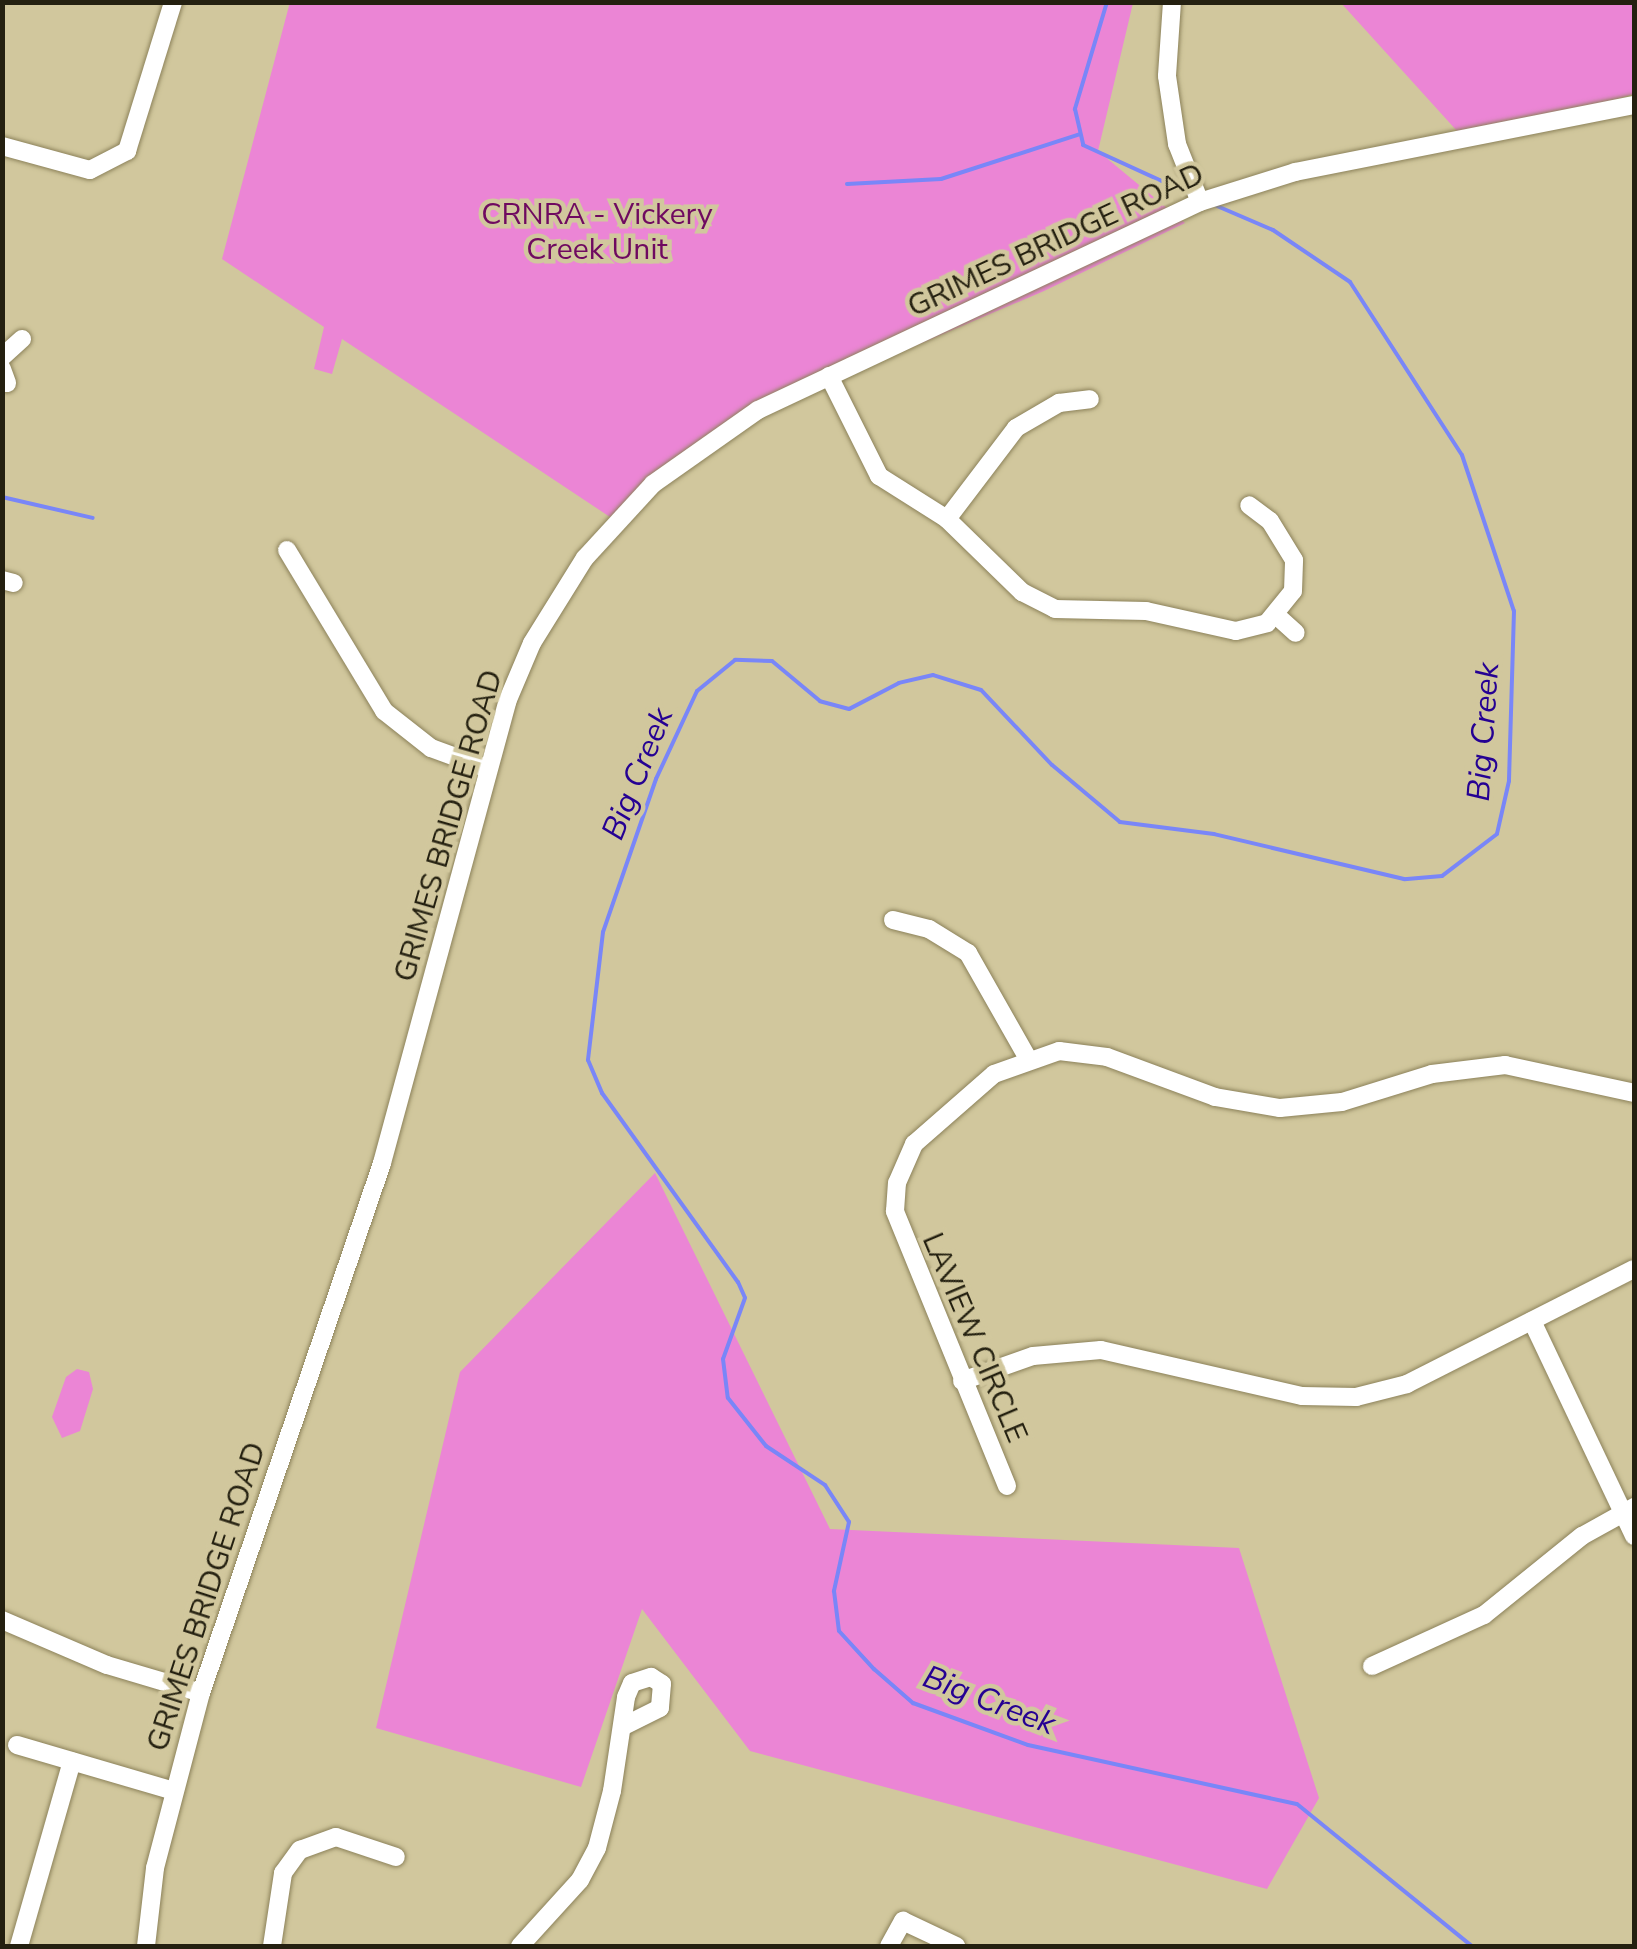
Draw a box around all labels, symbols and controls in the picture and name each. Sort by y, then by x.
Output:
street label: GRIMES BRIDGE ROAD [902,157,1210,325]
park label: CRNRA - Vickery Creek Unit [481,197,713,268]
water label: Big Creek [1460,661,1508,803]
street label: GRIMES BRIDGE ROAD [387,666,511,986]
water label: Big Creek [594,702,682,846]
street label: LAVIEW CIRCLE [914,1228,1034,1448]
street label: GRIMES BRIDGE ROAD [140,1438,274,1756]
water label: Big Creek [917,1658,1061,1744]

